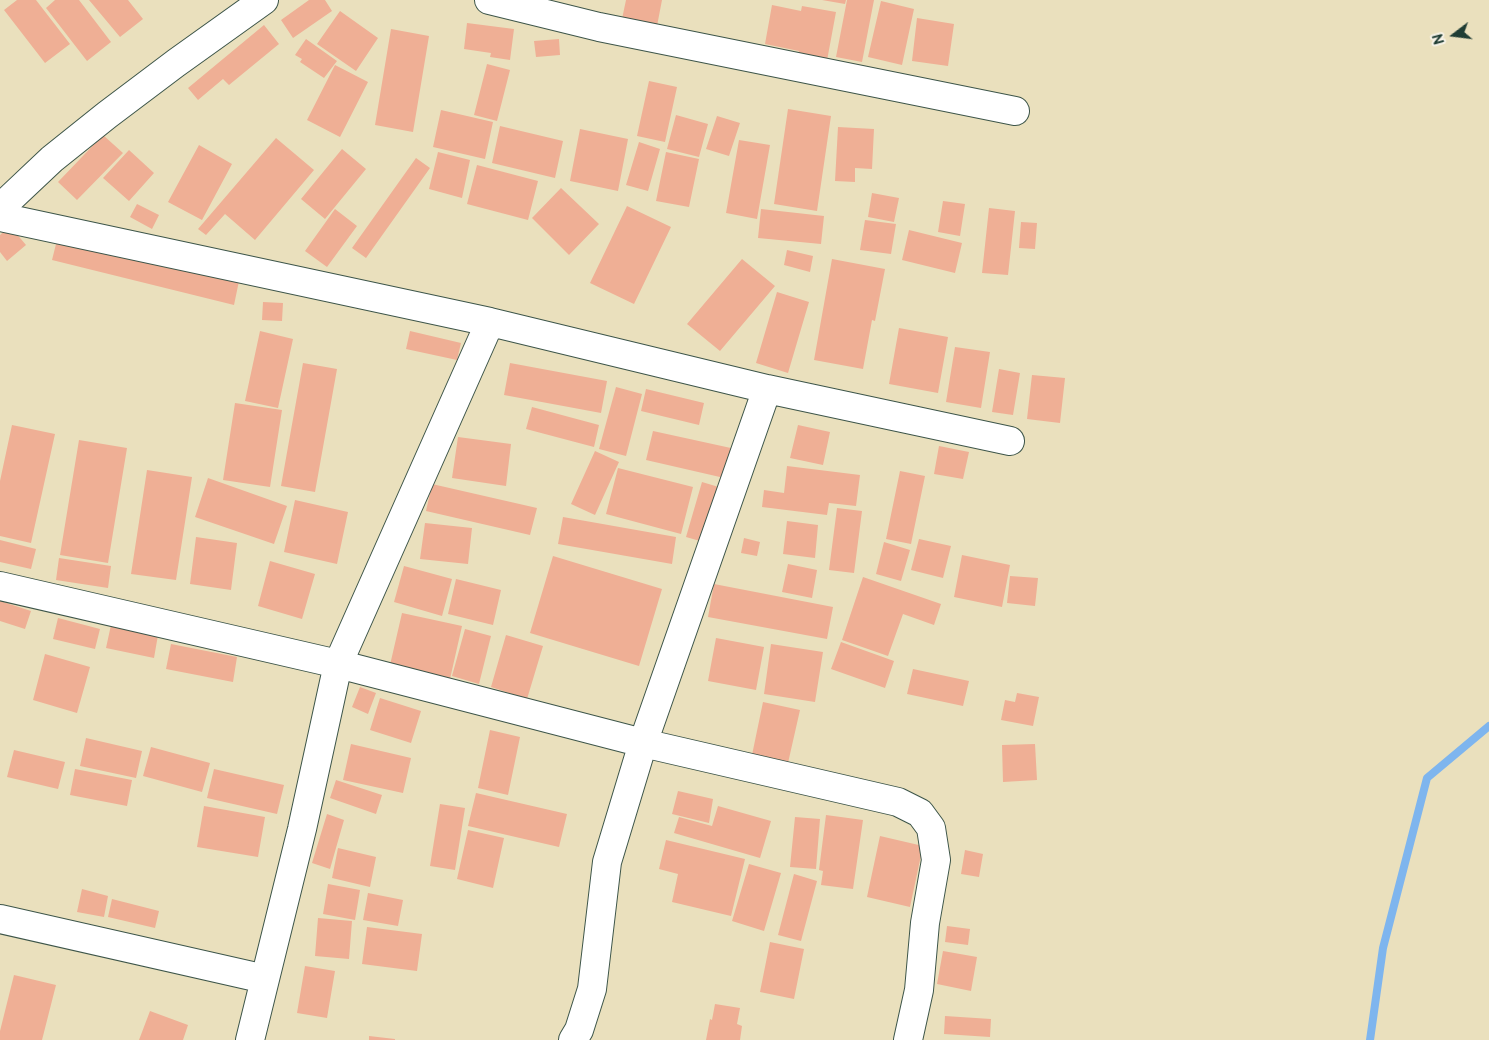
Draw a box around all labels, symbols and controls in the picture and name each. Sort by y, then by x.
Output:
north arrow [1429,10,1479,60]
text: N [1429,32,1449,46]

